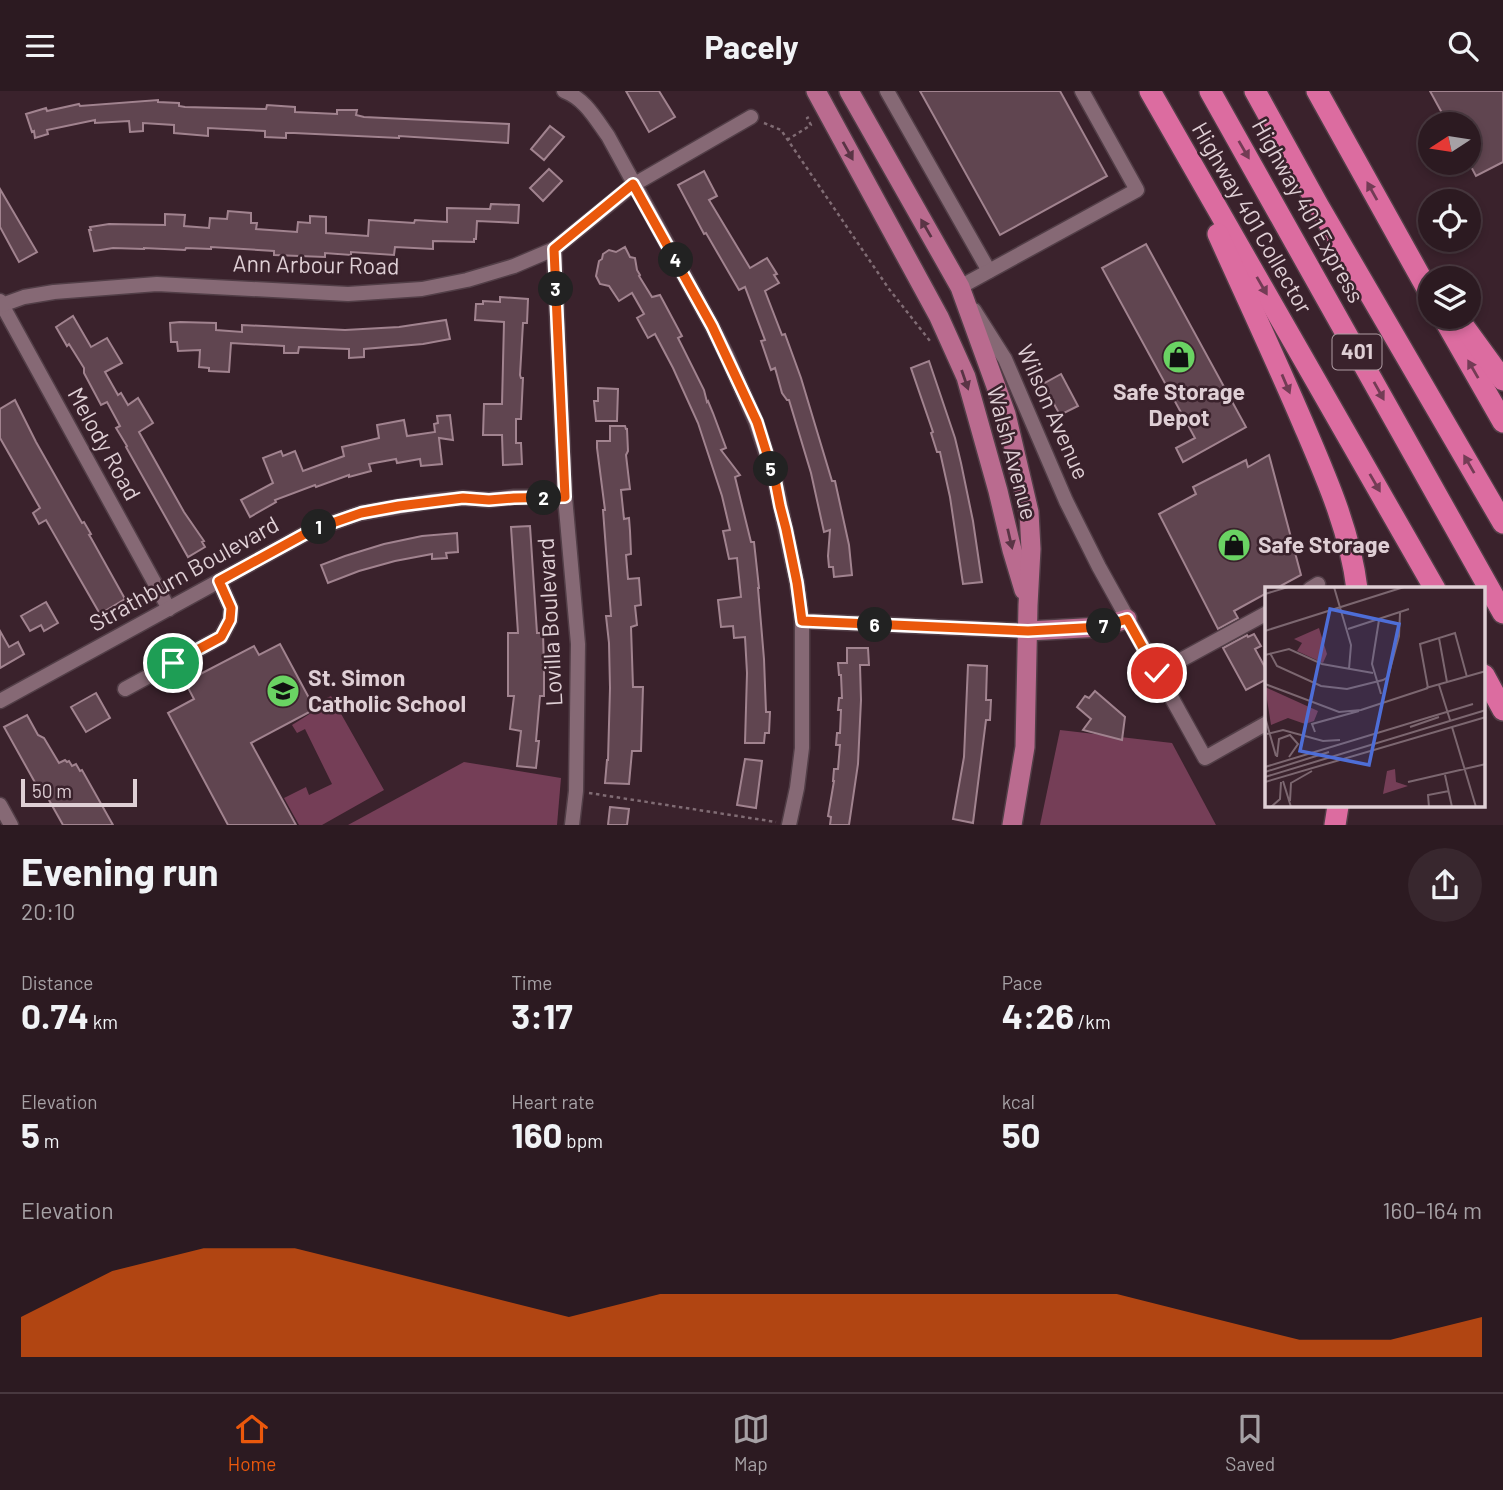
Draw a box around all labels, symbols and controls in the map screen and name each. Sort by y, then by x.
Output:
icon: menu [21,27,59,65]
text: Pacely [704,27,799,65]
icon: search [1444,27,1482,65]
north arrow [1418,112,1480,175]
map controls [1418,112,1481,329]
street label: Highway 401 Express [1247,114,1371,307]
street label: Highway 401 Collector [1187,117,1319,319]
one-way arrow [842,141,854,161]
one-way arrow [1238,141,1250,160]
one-way arrow [1367,181,1378,201]
button: locate [1418,189,1481,252]
one-way arrow [920,218,932,237]
pin: 4 [658,243,694,277]
text: 4 [670,248,681,271]
street label: Ann Arbour Road [232,249,400,279]
button: layers [1418,266,1481,329]
pin: 3 [538,271,574,307]
text: 3 [550,277,561,300]
one-way arrow [1256,277,1268,296]
road number: 401 [1332,335,1382,369]
shop icon: Safe Storage Depot [1160,338,1198,376]
street label: Wilson Avenue [1012,340,1096,484]
one-way arrow [1467,360,1479,379]
one-way arrow [960,369,971,390]
one-way arrow [1280,374,1292,394]
place label: Safe Storage Depot [1113,377,1245,431]
street label: Melody Road [62,382,147,505]
one-way arrow [1373,382,1385,401]
street label: Walsh Avenue [982,383,1044,523]
pin: 5 [754,451,788,487]
one-way arrow [1463,455,1475,474]
text: 5 [765,457,776,480]
one-way arrow [1369,474,1381,493]
pin: 2 [526,481,562,515]
text: 2 [538,486,549,509]
street label: Strathburn Boulevard [84,509,283,637]
pin: 1 [302,509,336,544]
text: 1 [315,515,322,538]
shop icon: Safe Storage [1215,526,1253,564]
one-way arrow [1004,528,1015,550]
place label: Safe Storage [1258,530,1390,558]
street label: Lovilla Boulevard [531,537,567,707]
inset map [1265,587,1486,807]
pin: 6 [858,607,892,643]
pin: 7 [1086,609,1122,643]
text: 6 [869,613,880,636]
text: 7 [1099,614,1108,637]
pin [143,633,203,693]
pin [1127,643,1187,703]
icon: arrive [154,644,192,682]
icon: check [1138,654,1176,692]
place label: St. Simon Catholic School [308,663,466,717]
school or university icon: St. Simon Catholic School [264,672,302,710]
scale bar [21,776,136,808]
text: 50 m [32,779,72,802]
text: Evening run [21,848,219,894]
button: share [1408,848,1482,922]
text: 20:10 [21,897,75,925]
text: Distance [21,971,93,994]
text: Time [511,971,552,994]
text: Pace [1002,971,1043,994]
text: 0.74 [21,994,89,1036]
text: 3:17 [511,994,573,1036]
text: 4:26 [1002,994,1074,1036]
text: km [89,1010,118,1033]
text: /km [1074,1010,1111,1033]
text: Elevation [21,1090,98,1113]
text: Heart rate [511,1090,595,1113]
text: kcal [1002,1090,1035,1113]
text: 5 [21,1113,40,1155]
text: 160 [511,1113,562,1155]
text: 50 [1002,1113,1040,1155]
text: m [40,1129,59,1152]
text: bpm [562,1129,603,1152]
text: Elevation [21,1196,114,1224]
text: 160–164 m [1383,1196,1482,1224]
tab: Home [228,1410,276,1475]
tab: Map [732,1410,770,1475]
tab: Saved [1225,1410,1275,1475]

